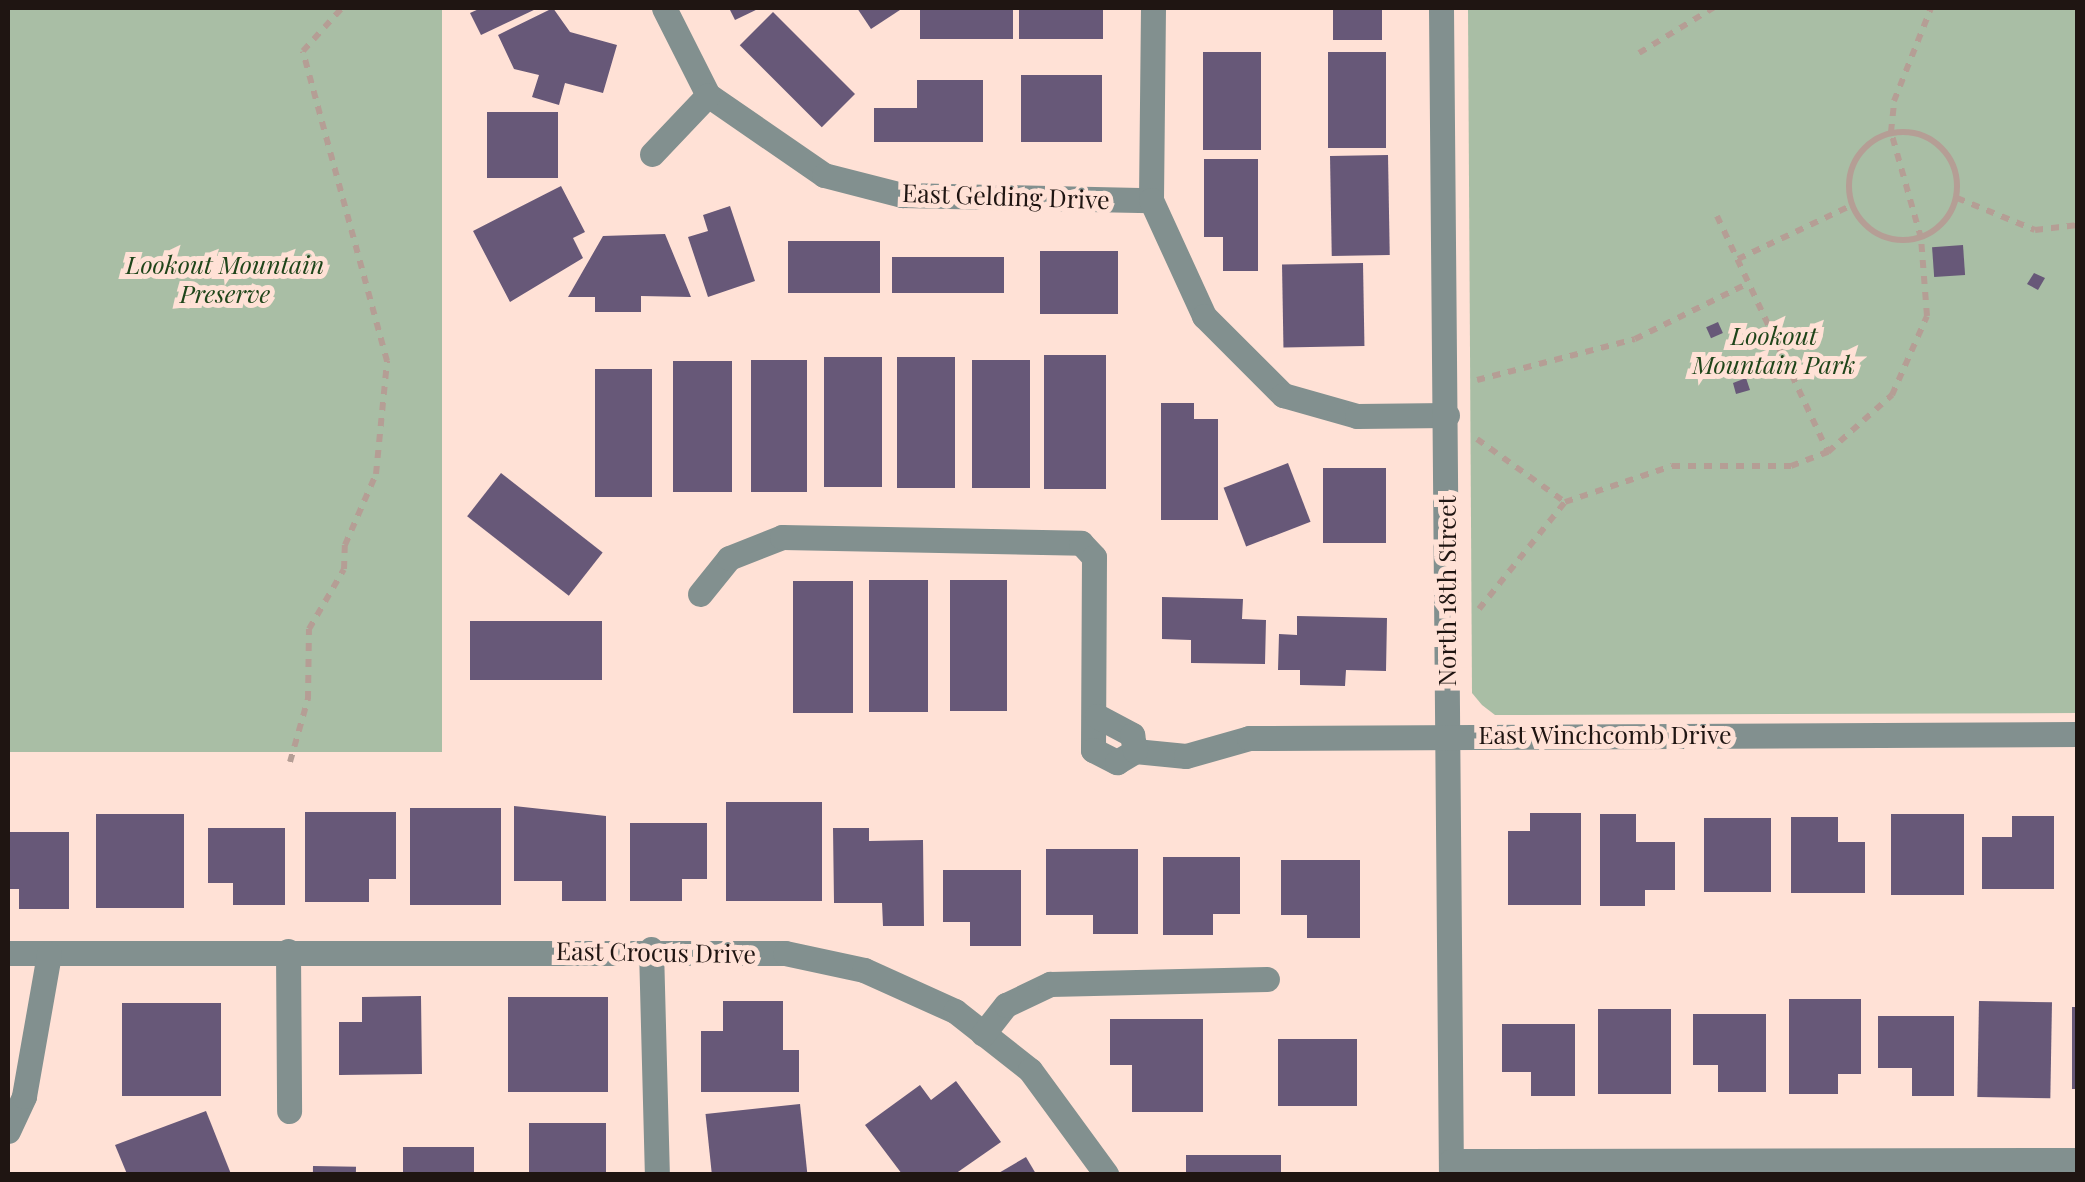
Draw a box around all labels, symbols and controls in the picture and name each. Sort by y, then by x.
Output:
street label: East Gelding Drive [901,177,1111,215]
park label: Lookout Mountain Preserve [126,250,324,309]
park label: Lookout Mountain Park [1693,321,1855,380]
street label: North 18th Street [1431,496,1461,686]
street label: East Winchcomb Drive [1478,719,1732,749]
street label: East Crocus Drive [555,935,757,969]

